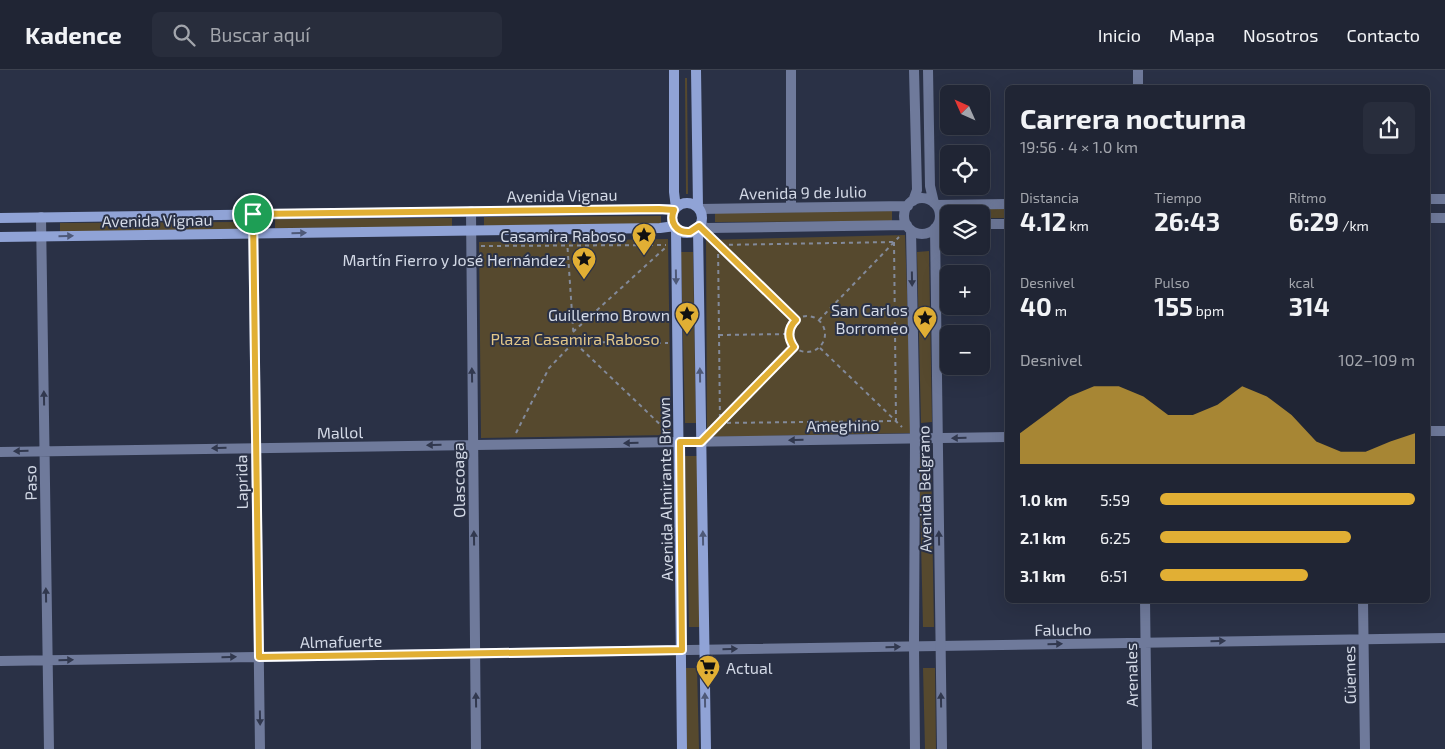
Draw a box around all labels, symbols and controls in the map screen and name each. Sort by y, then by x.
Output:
search box [152,12,502,57]
text: Kadence [25,20,122,49]
icon: search [170,21,198,49]
text: Buscar aquí [210,23,310,46]
text: Inicio [1098,24,1141,46]
text: Mapa [1169,24,1215,46]
text: Nosotros [1243,24,1318,46]
text: Contacto [1346,24,1420,46]
north arrow [940,85,990,135]
map controls [940,85,990,375]
text: Carrera nocturna [1020,101,1246,135]
button: share [1363,102,1415,154]
text: 19:56 · 4 × 1.0 km [1020,137,1138,156]
button: locate [940,145,990,195]
street label: Avenida 9 de Julio [739,181,867,203]
street label: Avenida Vignau [506,185,618,205]
text: Distancia [1020,189,1079,206]
text: Tiempo [1154,189,1202,206]
text: Ritmo [1289,189,1326,206]
pin [232,193,274,235]
icon: arrive [239,200,267,228]
button: layers [940,205,990,255]
text: 4.12 [1020,206,1066,236]
text: 26:43 [1154,206,1220,236]
text: 6:29 [1289,206,1339,236]
street label: Avenida Vignau [101,210,213,230]
text: km [1066,217,1089,234]
text: /km [1339,217,1369,234]
place icon: Casamira Raboso [631,222,657,256]
place label: Casamira Raboso [500,226,626,245]
one-way arrow [291,229,307,237]
one-way arrow [58,232,74,240]
place icon: Martín Fierro y José Hernández [571,246,597,280]
place label: Martín Fierro y José Hernández [343,250,566,269]
button: + [940,265,990,315]
one-way arrow [672,269,680,285]
one-way arrow [908,271,916,287]
text: Desnivel [1020,274,1075,291]
text: Pulso [1154,274,1190,291]
text: kcal [1289,274,1314,291]
text: 40 [1020,291,1052,321]
text: 155 [1154,291,1193,321]
text: 314 [1289,291,1330,321]
place label: San Carlos Borromeo [831,300,908,337]
place icon: Guillermo Brown [674,301,700,335]
text: m [1052,302,1067,319]
text: bpm [1193,302,1224,319]
place label: Guillermo Brown [548,305,670,324]
place icon: San Carlos Borromeo [912,305,938,339]
button: − [940,325,990,375]
park label: Plaza Casamira Raboso [490,329,660,348]
text: Desnivel [1020,350,1082,369]
text: 102–109 m [1338,350,1415,369]
one-way arrow [468,367,476,383]
one-way arrow [696,367,704,383]
one-way arrow [39,390,47,406]
street label: Avenida Almirante Brown [654,397,676,581]
street label: Ameghino [806,415,880,435]
street label: Mallol [317,422,363,442]
street label: Avenida Belgrano [913,425,935,553]
one-way arrow [951,434,967,442]
one-way arrow [788,436,804,444]
one-way arrow [623,439,639,447]
one-way arrow [425,442,441,450]
street label: Olascoaga [448,442,468,518]
one-way arrow [210,445,226,453]
one-way arrow [13,447,29,455]
street label: Laprida [231,455,251,509]
street label: Paso [20,465,40,501]
text: 1.0 km [1020,490,1067,509]
text: 5:59 [1100,490,1130,509]
text: 2.1 km [1020,528,1066,547]
text: 6:25 [1100,528,1131,547]
one-way arrow [470,530,478,546]
one-way arrow [699,530,707,546]
one-way arrow [935,530,943,546]
text: 3.1 km [1020,566,1066,585]
text: 6:51 [1100,566,1128,585]
one-way arrow [42,587,50,603]
street label: Falucho [1034,619,1092,639]
street label: Almafuerte [300,631,382,651]
one-way arrow [1210,637,1226,645]
one-way arrow [1048,640,1064,648]
one-way arrow [885,642,901,650]
street label: Arenales [1121,643,1141,707]
one-way arrow [723,645,739,653]
street label: Güemes [1339,646,1359,704]
one-way arrow [221,653,237,661]
supermarket icon: Actual [695,654,721,688]
one-way arrow [58,656,74,664]
place label: Actual [726,658,773,677]
one-way arrow [472,692,480,708]
one-way arrow [701,692,709,708]
one-way arrow [937,692,945,708]
one-way arrow [256,710,264,726]

